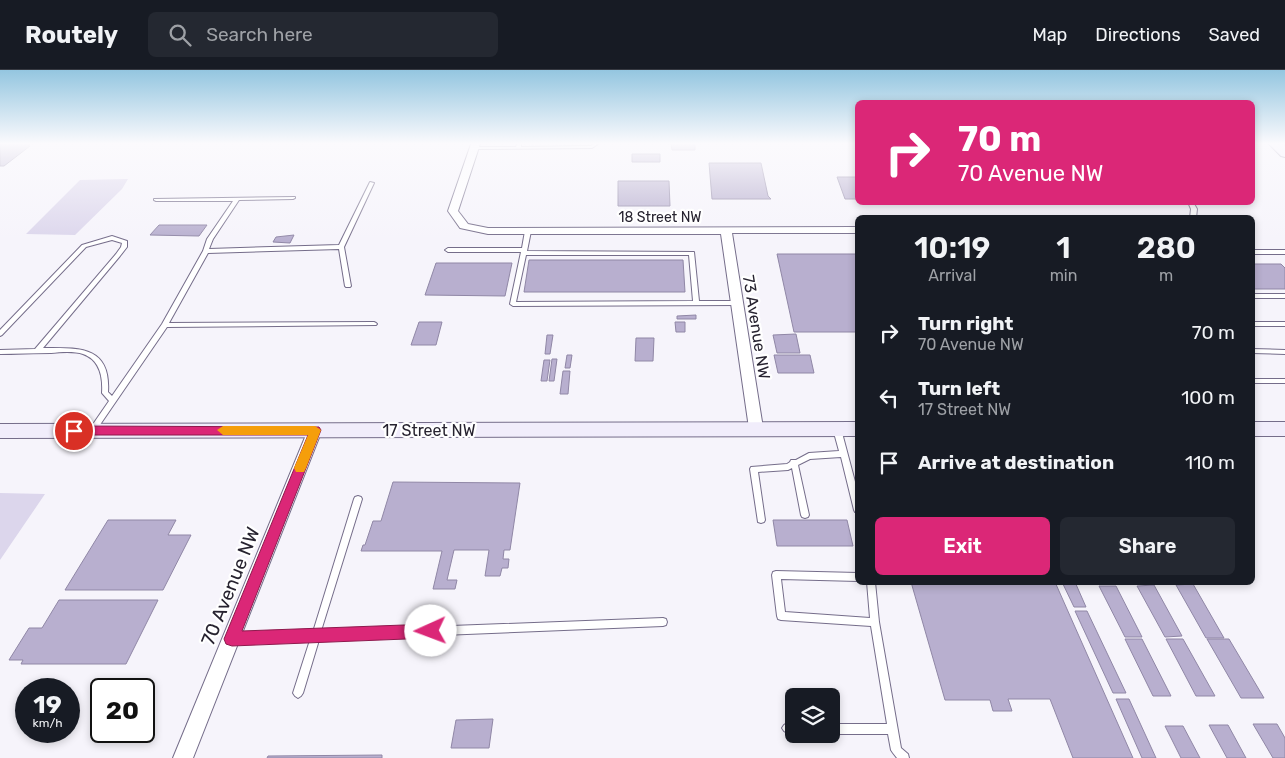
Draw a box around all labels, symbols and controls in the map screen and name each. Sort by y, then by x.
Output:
search box [148,12,498,57]
text: Routely [25,21,118,49]
icon: search [166,21,194,49]
text: Search here [206,23,313,46]
text: Map [1032,24,1067,46]
text: Directions [1095,24,1181,46]
text: Saved [1209,24,1260,46]
text: 70 m [958,118,1041,160]
icon: right [875,120,940,185]
text: 70 Avenue NW [958,160,1103,187]
street label: 18 Street NW [618,209,702,226]
text: 10:19 [914,230,990,266]
text: 1 [1056,230,1071,266]
text: 280 [1137,230,1196,266]
text: Arrival [928,266,976,285]
text: min [1050,266,1077,285]
text: m [1159,266,1173,285]
street label: 73 Avenue NW [739,274,774,381]
text: Turn right [918,312,1013,335]
icon: right [875,319,903,347]
text: 70 m [1192,321,1235,344]
text: 70 Avenue NW [918,335,1024,354]
text: Turn left [918,377,1000,400]
icon: left [875,384,903,412]
text: 100 m [1181,386,1235,409]
text: 17 Street NW [918,400,1011,419]
pin [53,410,95,452]
icon: arrive [60,417,88,445]
street label: 17 Street NW [382,421,476,440]
icon: arrive [875,449,903,477]
text: Arrive at destination [918,451,1114,474]
text: 110 m [1185,451,1235,474]
button: Exit [875,517,1050,575]
button: Share [1060,517,1235,575]
street label: 70 Avenue NW [196,524,265,649]
position arrow [404,604,456,656]
speed limit sign: 20 [90,678,155,743]
map controls [785,688,840,743]
button: layers [785,688,840,743]
text: 19 [33,690,62,719]
text: km/h [33,716,62,730]

